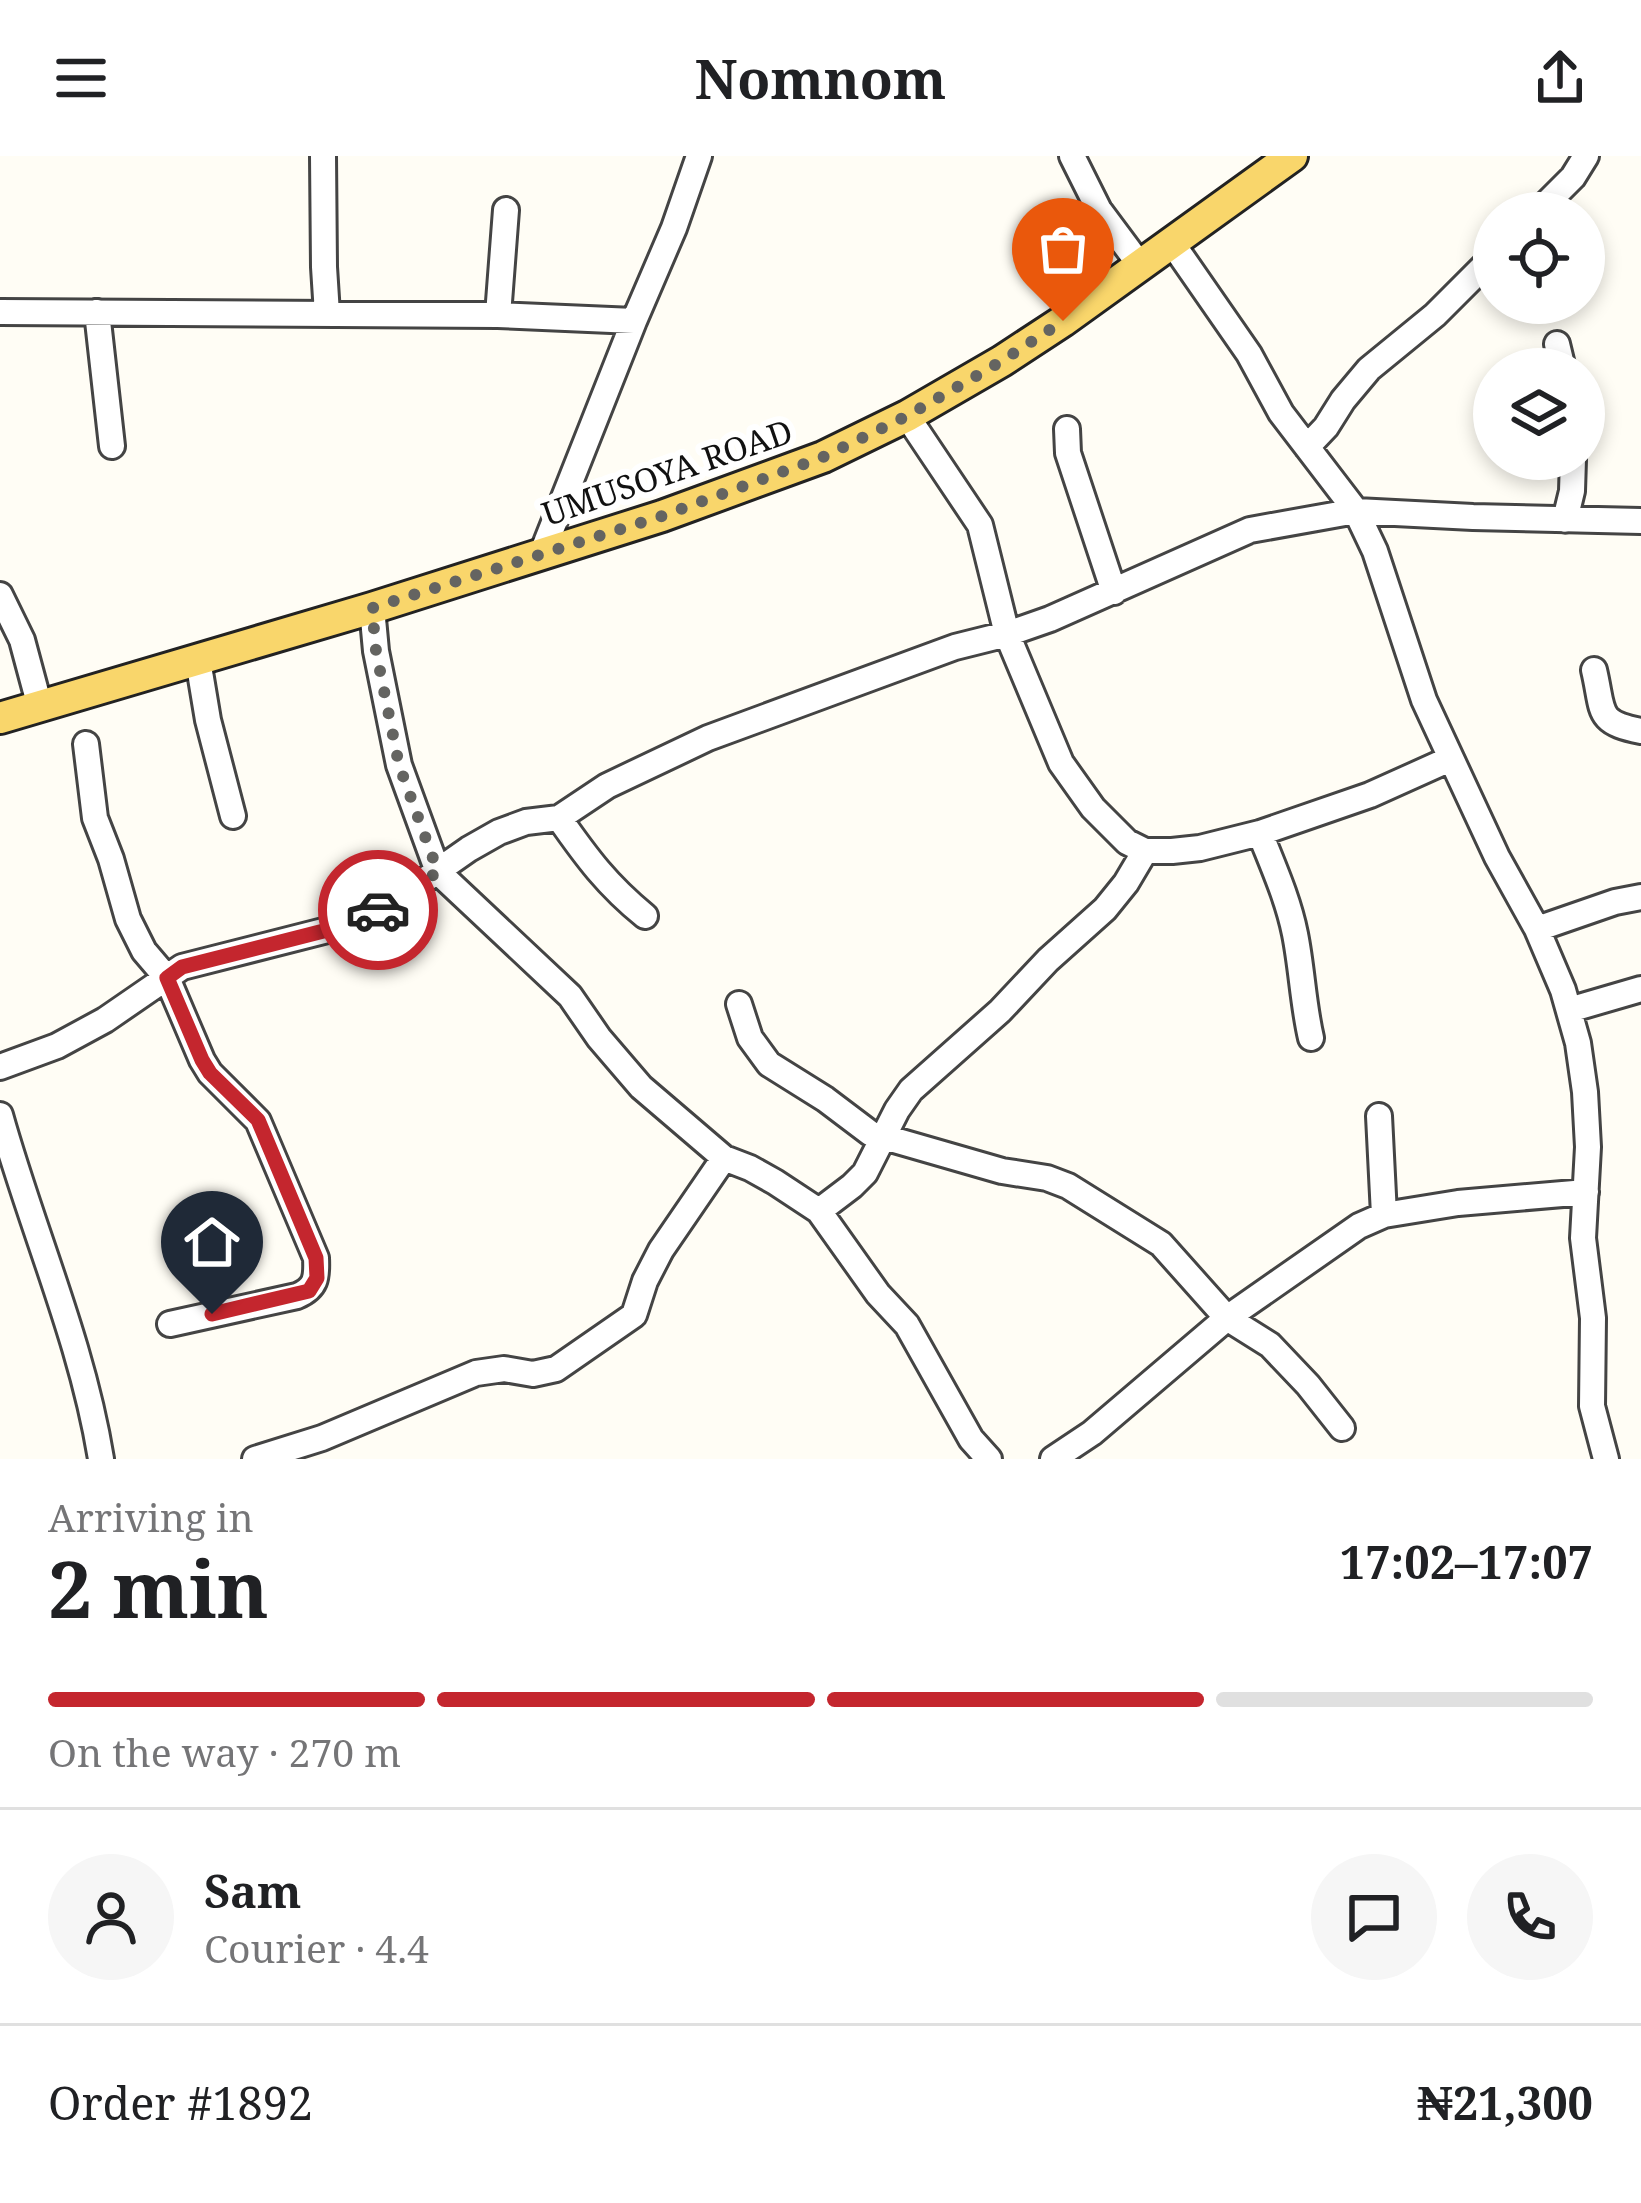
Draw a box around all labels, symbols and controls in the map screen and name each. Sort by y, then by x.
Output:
text: Nomnom [695,41,946,115]
icon: menu [48,45,114,111]
icon: share [1527,45,1593,111]
map controls [1473,192,1605,480]
button: locate [1473,192,1605,324]
pin [1012,198,1114,321]
icon: bag [1030,216,1096,282]
button: layers [1473,348,1605,480]
street label: UMUSOYA ROAD [536,408,798,536]
courier [318,850,438,970]
icon: car [345,877,411,943]
pin [161,1191,263,1314]
icon: home [179,1209,245,1275]
text: Arriving in [48,1490,254,1543]
text: 17:02–17:07 [1340,1531,1593,1592]
text: 2 min [48,1535,269,1641]
text: On the way · 270 m [48,1725,401,1778]
button: person [48,1854,174,1980]
button: chat [1311,1854,1437,1980]
button: phone [1467,1854,1593,1980]
text: Sam [204,1860,301,1921]
text: Courier · 4.4 [204,1921,429,1974]
text: Order #1892 [48,2072,313,2133]
text: ₦21,300 [1417,2072,1593,2133]

